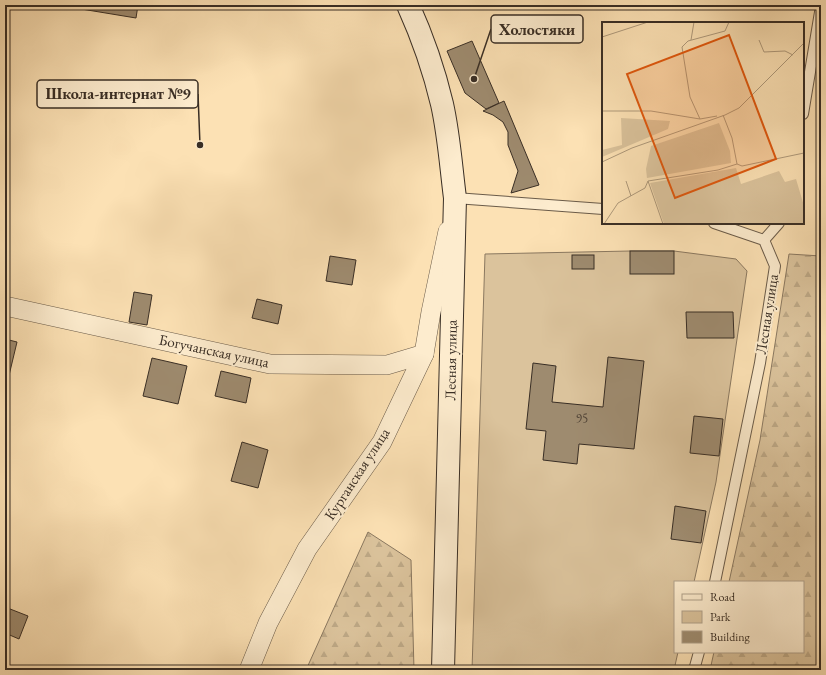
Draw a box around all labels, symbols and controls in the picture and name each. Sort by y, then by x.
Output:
callout: Холостяки [491,15,583,43]
text: Холостяки [498,19,576,40]
inset map [602,22,804,224]
callout: Школа-интернат №9 [37,80,198,108]
text: Школа-интернат №9 [45,83,191,104]
street label: Лесная улица [751,273,782,355]
street label: Лесная улица [440,319,461,401]
street label: Богучанская улица [157,330,271,371]
house number: 95 [576,410,588,427]
street label: Курганская улица [320,424,394,523]
legend [674,581,804,653]
text: Road [710,589,736,605]
text: Park [710,609,731,625]
text: Building [710,629,751,645]

